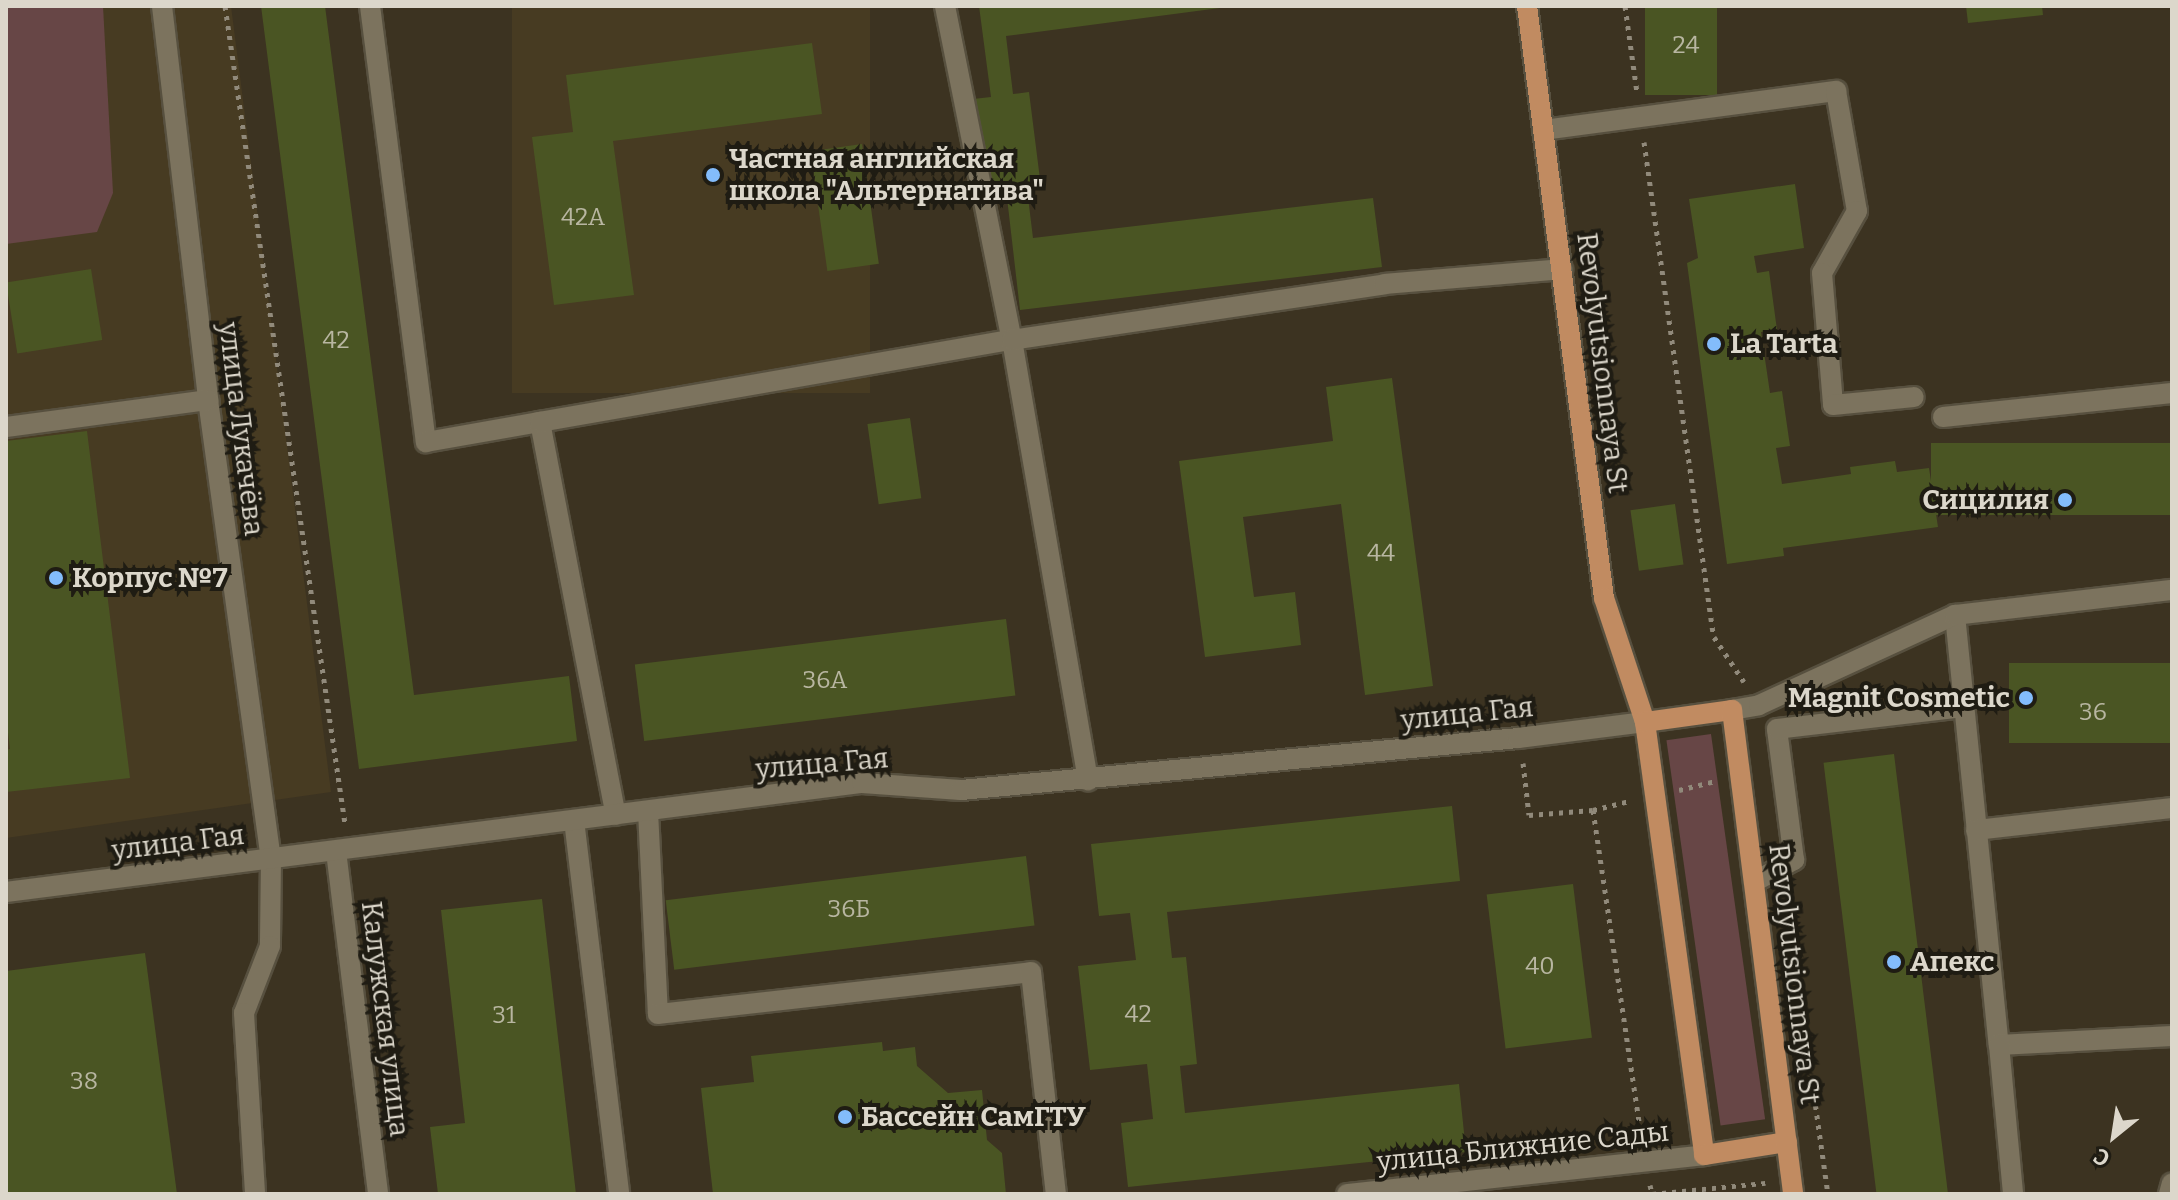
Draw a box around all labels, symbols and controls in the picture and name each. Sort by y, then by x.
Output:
house number: 24 [1672,32,1700,60]
place label: Частная английская школа "Альтернатива" [729,142,1044,208]
marker: Частная английская школа "Альтернатива" [704,166,722,184]
house number: 42А [561,204,605,232]
street label: Revolyutsionnaya St [1569,231,1635,495]
street label: улица Лукачёва [211,320,271,538]
house number: 42 [322,327,350,355]
place label: La Tarta [1730,327,1838,361]
marker: La Tarta [1705,335,1723,353]
place label: Сицилия [1922,483,2049,517]
marker: Сицилия [2056,491,2074,509]
house number: 44 [1367,540,1395,568]
place label: Корпус №7 [72,561,228,595]
marker: Корпус №7 [47,569,65,587]
house number: 36А [803,667,847,695]
place label: Magnit Cosmetic [1788,681,2010,715]
marker: Magnit Cosmetic [2017,689,2035,707]
street label: улица Гая [1399,690,1535,738]
house number: 36 [2079,699,2107,727]
street label: улица Гая [754,741,890,787]
street label: улица Гая [110,818,246,868]
street label: Revolyutsionnaya St [1761,842,1827,1106]
house number: 36Б [828,896,870,924]
street label: Калужская улица [354,899,416,1139]
place label: Апекс [1910,945,1995,979]
house number: 40 [1525,953,1555,981]
marker: Апекс [1885,953,1903,971]
house number: 42 [1124,1001,1152,1029]
house number: 31 [492,1002,516,1030]
house number: 38 [70,1068,98,1096]
north arrow [2074,1096,2154,1176]
place label: Бассейн СамГТУ [861,1100,1086,1134]
marker: Бассейн СамГТУ [836,1108,854,1126]
street label: улица Ближние Сады [1375,1115,1671,1179]
text: С [2089,1142,2115,1172]

